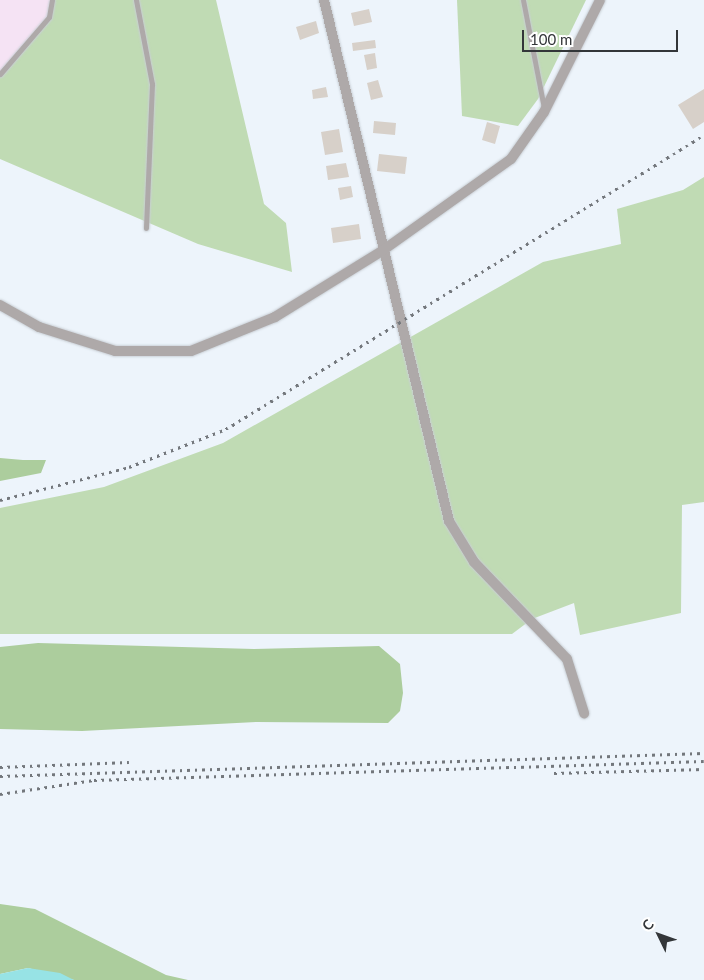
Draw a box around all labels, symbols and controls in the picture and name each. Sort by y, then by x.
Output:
scale bar [524,20,680,52]
text: 100 m [530,30,572,48]
north arrow [634,910,684,960]
text: С [638,916,657,934]

